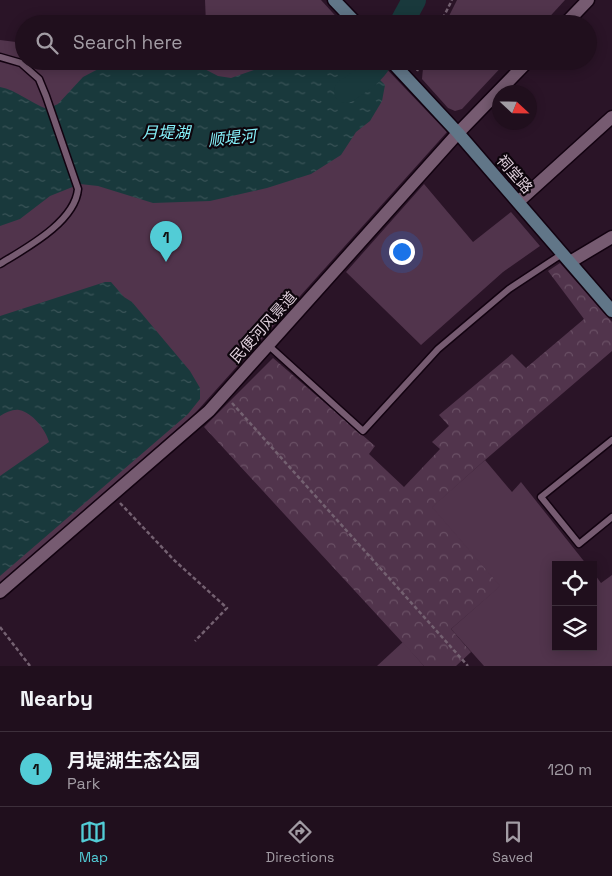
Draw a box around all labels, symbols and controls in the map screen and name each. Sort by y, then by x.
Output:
search box [15,15,597,70]
icon: search [33,29,61,57]
text: Search here [73,30,183,55]
north arrow [492,85,537,130]
water label: 月堤湖 [142,122,193,143]
water label: 顺堤河 [207,125,260,151]
street label: 祠堂路 [493,151,537,197]
pin: 1 [150,221,182,262]
your location [389,239,415,265]
street label: 民便河风景道 [226,287,300,367]
map controls [552,561,597,651]
button: locate [552,561,597,606]
button: layers [552,606,597,651]
text: Nearby [20,685,93,712]
text: 月堤湖生态公园 [67,748,200,773]
text: 1 [32,759,40,780]
text: 120 m [548,759,592,780]
text: Park [67,773,100,794]
tab: Map [79,818,108,866]
tab: Directions [266,818,334,866]
tab: Saved [492,818,533,866]

